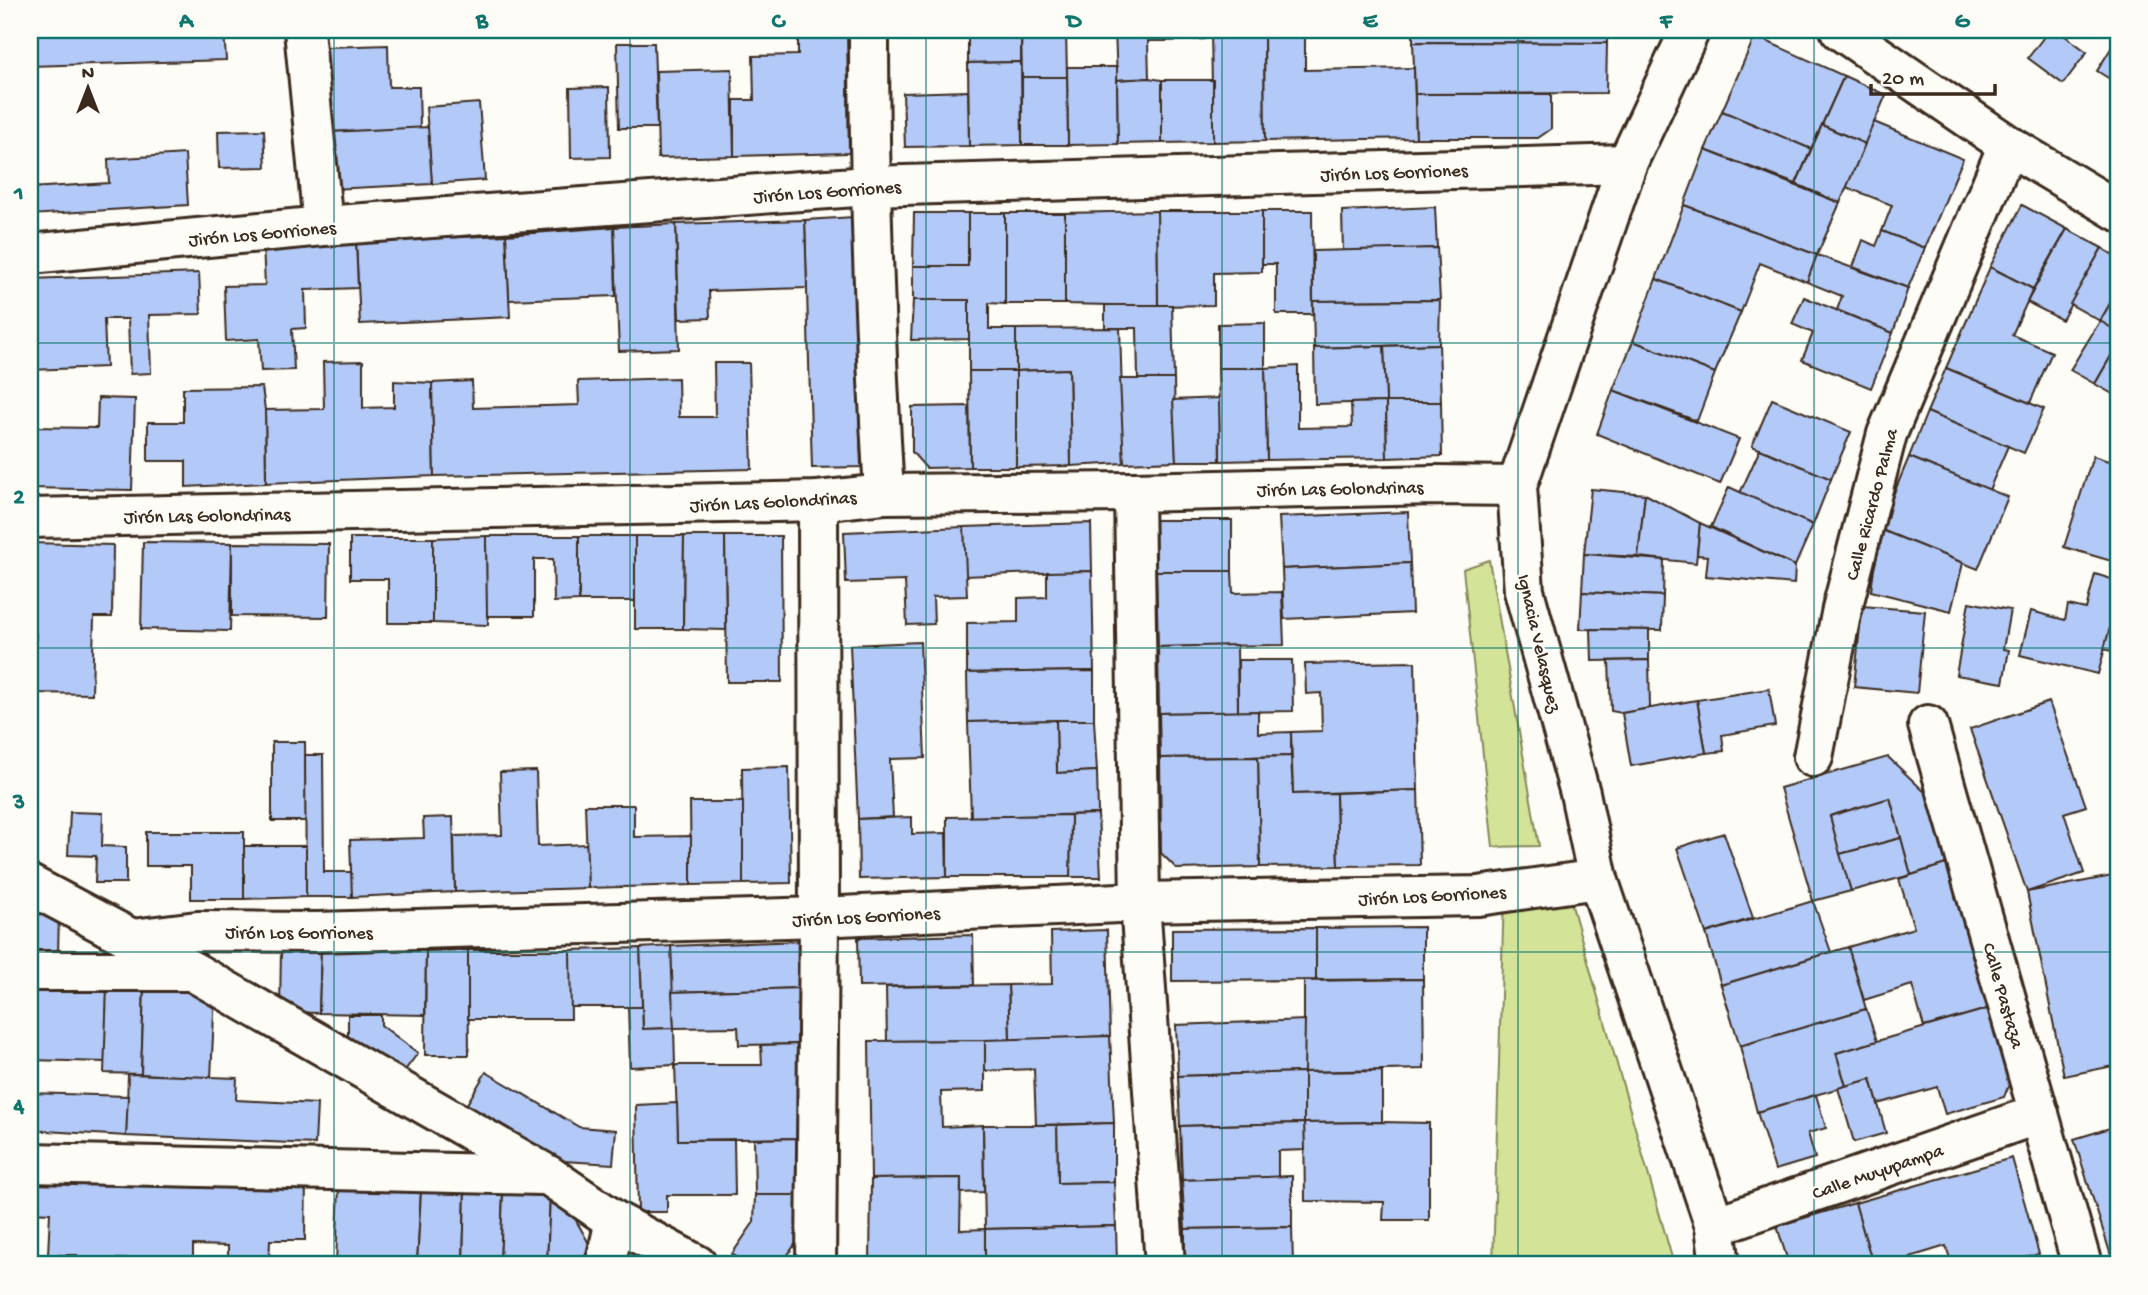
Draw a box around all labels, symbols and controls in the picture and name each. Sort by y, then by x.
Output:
text: A [178,9,194,36]
text: B [475,9,489,36]
text: C [772,9,787,36]
text: D [1065,9,1083,36]
text: E [1363,9,1379,36]
text: F [1659,9,1674,36]
text: G [1955,9,1971,36]
north arrow [52,52,122,122]
scale bar [1871,52,1996,96]
text: N [82,63,94,86]
text: 20 m [1882,68,1924,93]
street label: Jirón Los Gorriones [1320,160,1469,189]
street label: Jirón Los Gorriones [753,177,903,210]
text: 1 [13,181,24,208]
street label: Jirón Los Gorriones [188,218,338,253]
street label: Calle Ricardo Palma [1842,425,1905,583]
street label: Jirón Las Golondrinas [1256,478,1425,503]
text: 2 [13,485,25,512]
street label: Jirón Las Golondrinas [689,488,858,519]
street label: Jirón Las Golondrinas [123,505,292,530]
street label: Ignacia Velasquez [1511,572,1565,716]
text: 3 [12,790,25,817]
street label: Jirón Los Gorriones [1358,882,1508,913]
street label: Jirón Los Gorriones [792,903,942,934]
street label: Jirón Los Gorriones [225,923,374,946]
street label: Calle Pastaza [1976,941,2028,1053]
text: 4 [13,1094,25,1121]
street label: Calle Muyupampa [1810,1140,1948,1207]

